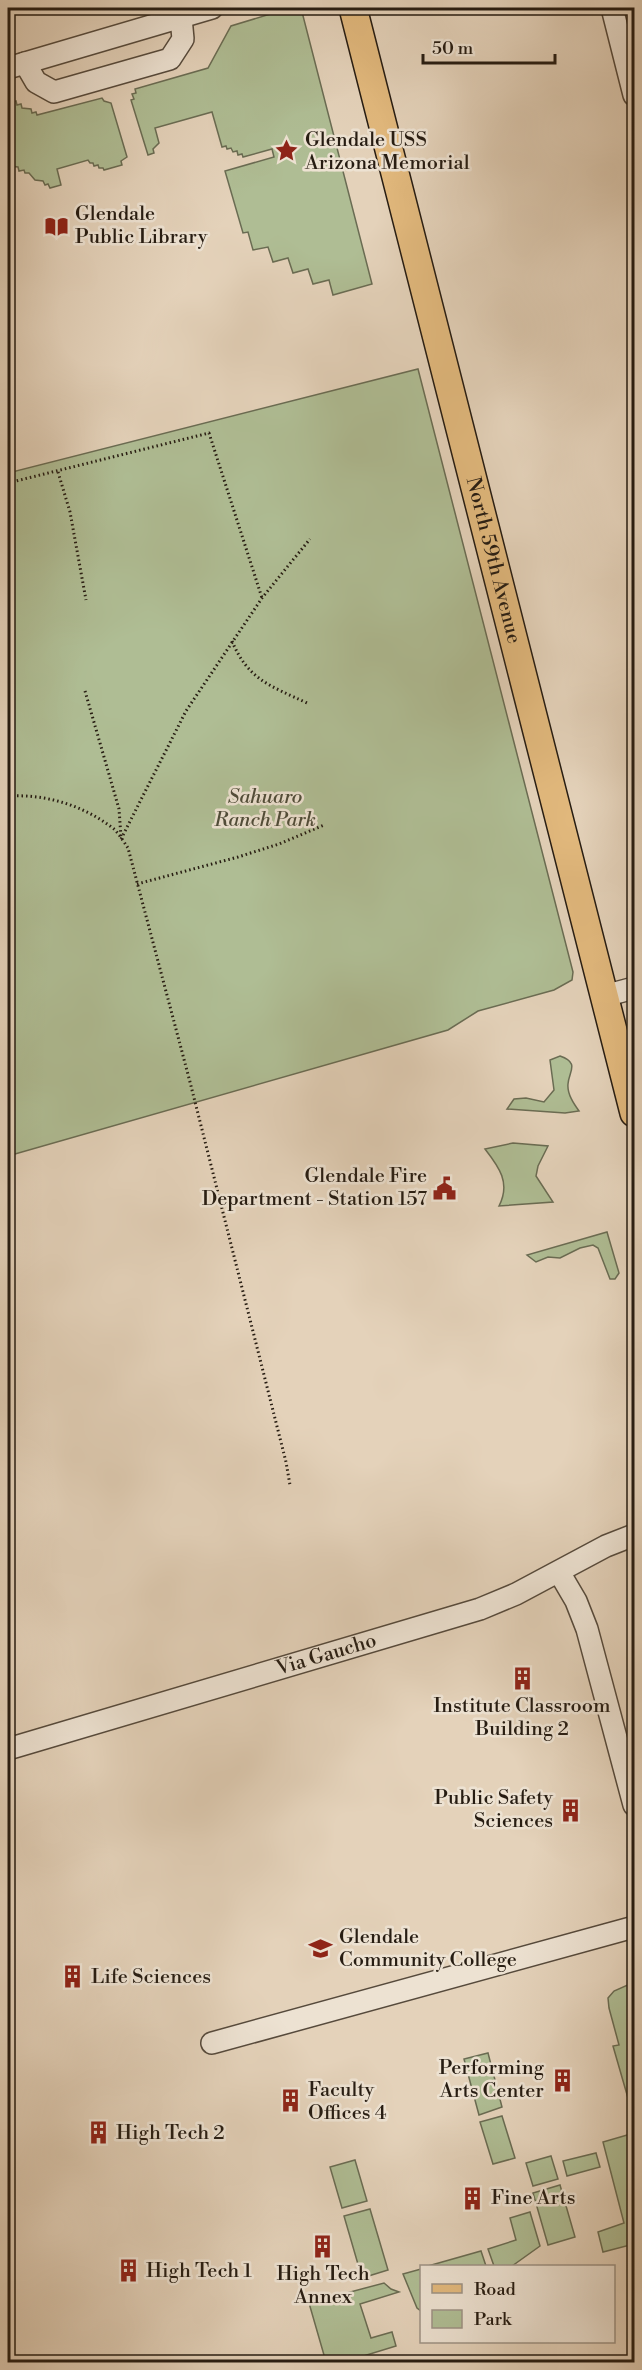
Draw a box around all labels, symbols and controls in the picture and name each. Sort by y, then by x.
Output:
scale bar [423,27,555,65]
text: 50 m [432,37,474,60]
place label: Glendale USS Arizona Memorial [304,128,470,176]
place icon: Glendale USS Arizona Memorial [274,138,300,164]
place label: Glendale Public Library [75,202,208,250]
library icon: Glendale Public Library [44,213,70,239]
street label: North 59th Avenue [460,474,527,646]
park label: Sahuaro Ranch Park [213,785,316,833]
place label: Glendale Fire Department - Station 157 [202,1164,427,1212]
public building icon: Glendale Fire Department - Station 157 [432,1175,458,1201]
street label: Via Gaucho [272,1628,379,1682]
building icon: Institute Classroom Building 2 [509,1665,535,1691]
place label: Institute Classroom Building 2 [433,1694,611,1742]
place label: Public Safety Sciences [434,1786,553,1834]
building icon: Public Safety Sciences [558,1797,584,1823]
place label: Glendale Community College [339,1925,517,1973]
school or university icon: Glendale Community College [308,1936,334,1962]
building icon: Life Sciences [60,1964,86,1990]
place label: Life Sciences [91,1965,211,1990]
place label: Performing Arts Center [439,2056,545,2104]
building icon: Performing Arts Center [549,2067,575,2093]
place label: Faculty Offices 4 [308,2078,387,2126]
building icon: Faculty Offices 4 [277,2088,303,2114]
building icon: High Tech 2 [85,2120,111,2146]
place label: High Tech 2 [116,2121,225,2146]
building icon: Fine Arts [460,2185,486,2211]
place label: Fine Arts [491,2186,575,2211]
building icon: High Tech Annex [310,2234,336,2260]
building icon: High Tech 1 [115,2258,141,2284]
place label: High Tech 1 [146,2259,252,2284]
place label: High Tech Annex [276,2262,370,2310]
legend [420,2265,615,2343]
text: Road [474,2278,517,2301]
text: Park [474,2308,513,2331]

